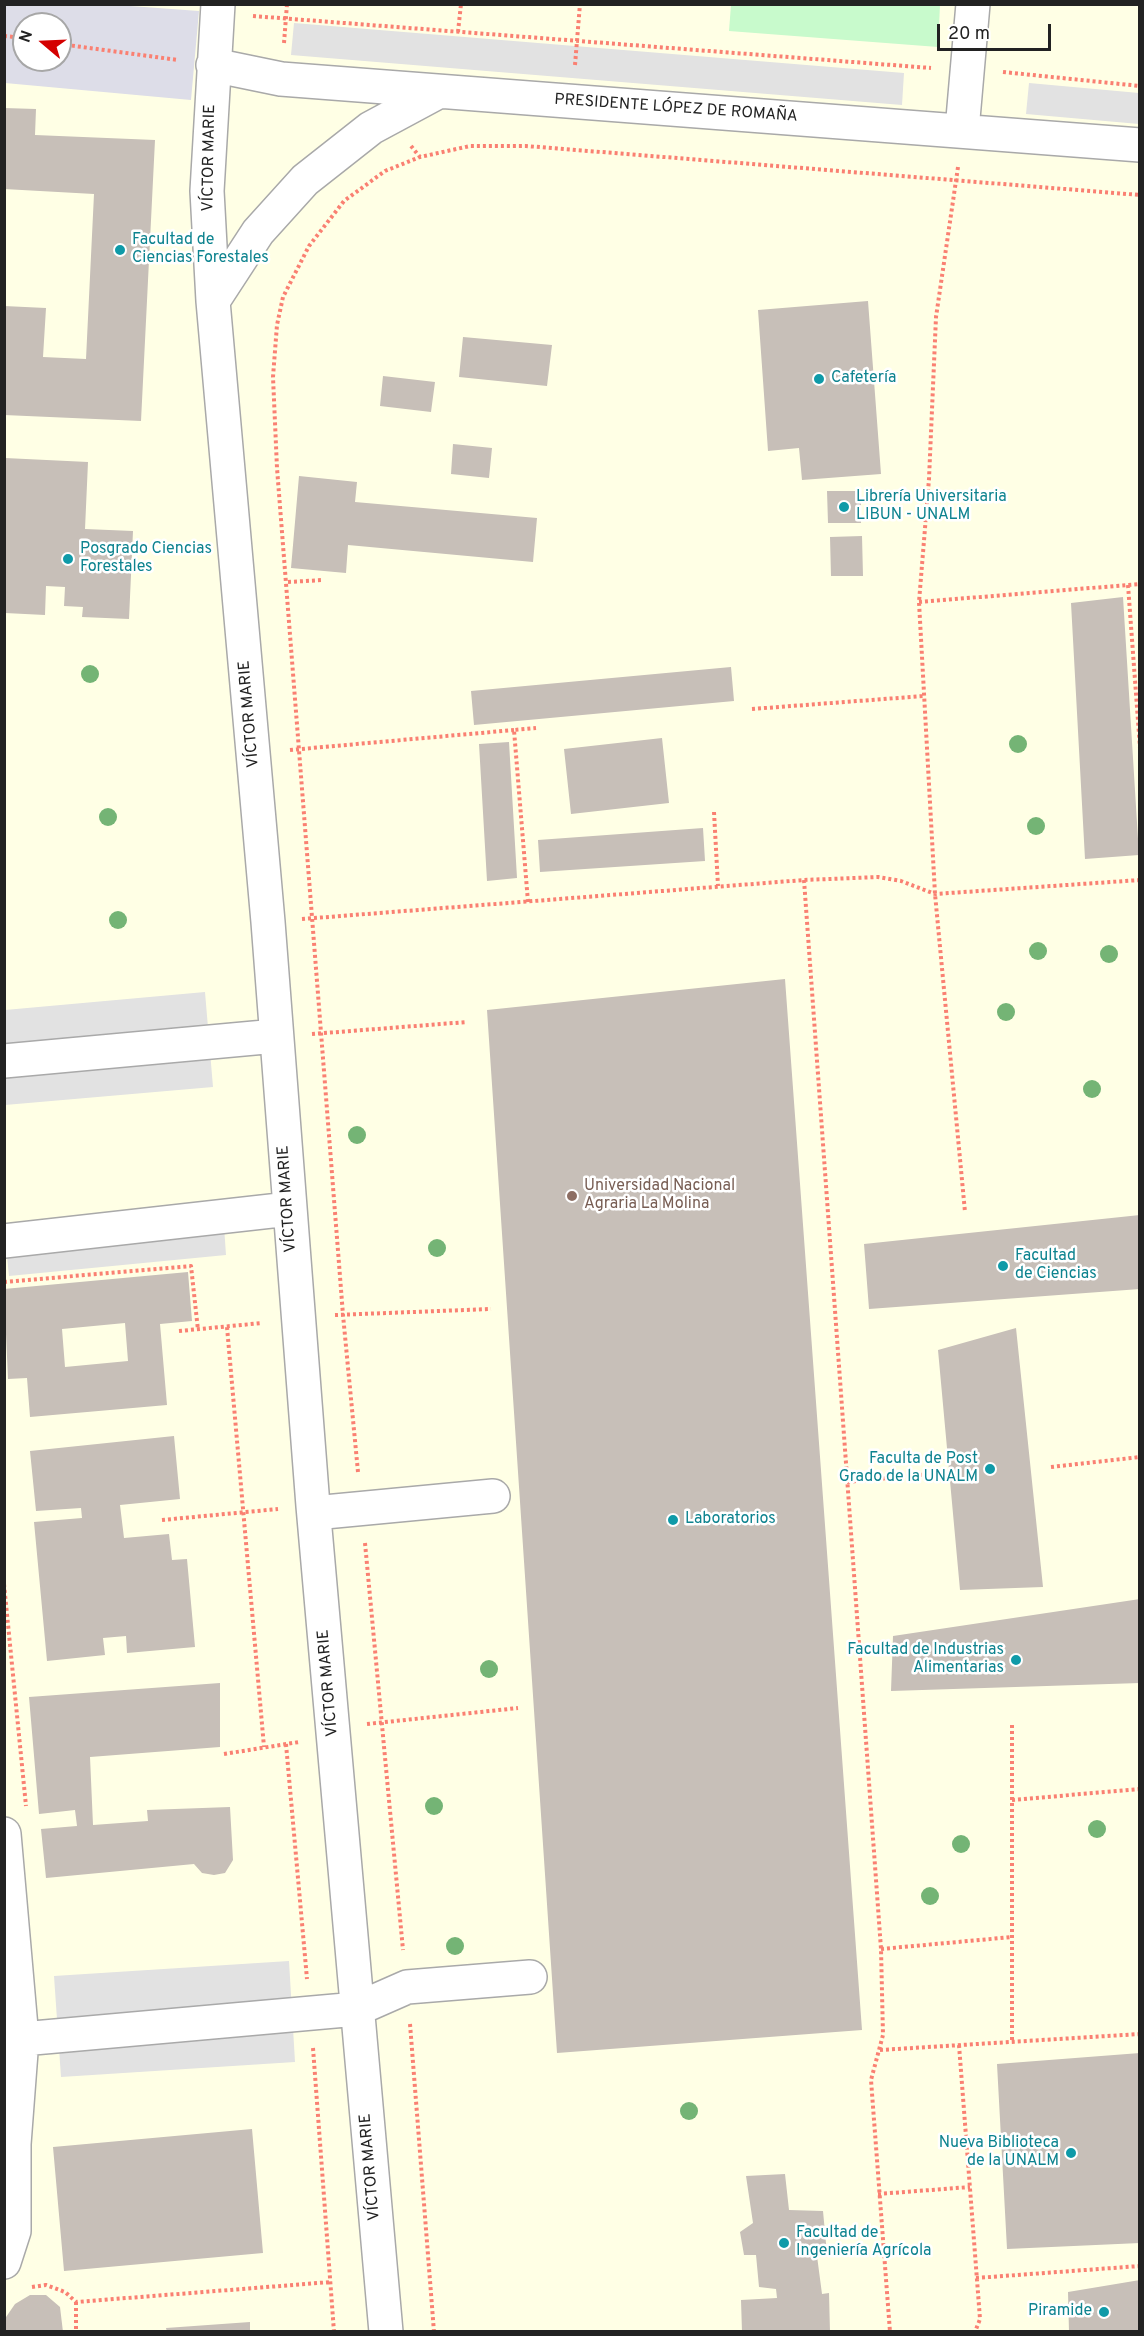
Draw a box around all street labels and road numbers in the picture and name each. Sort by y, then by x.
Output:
street label: PRESIDENTE LÓPEZ DE ROMAÑA [554,91,798,127]
street label: VÍCTOR MARIE [199,104,221,212]
street label: VÍCTOR MARIE [236,660,264,768]
street label: VÍCTOR MARIE [275,1145,301,1253]
street label: VÍCTOR MARIE [315,1629,343,1737]
street label: VÍCTOR MARIE [357,2113,385,2221]

